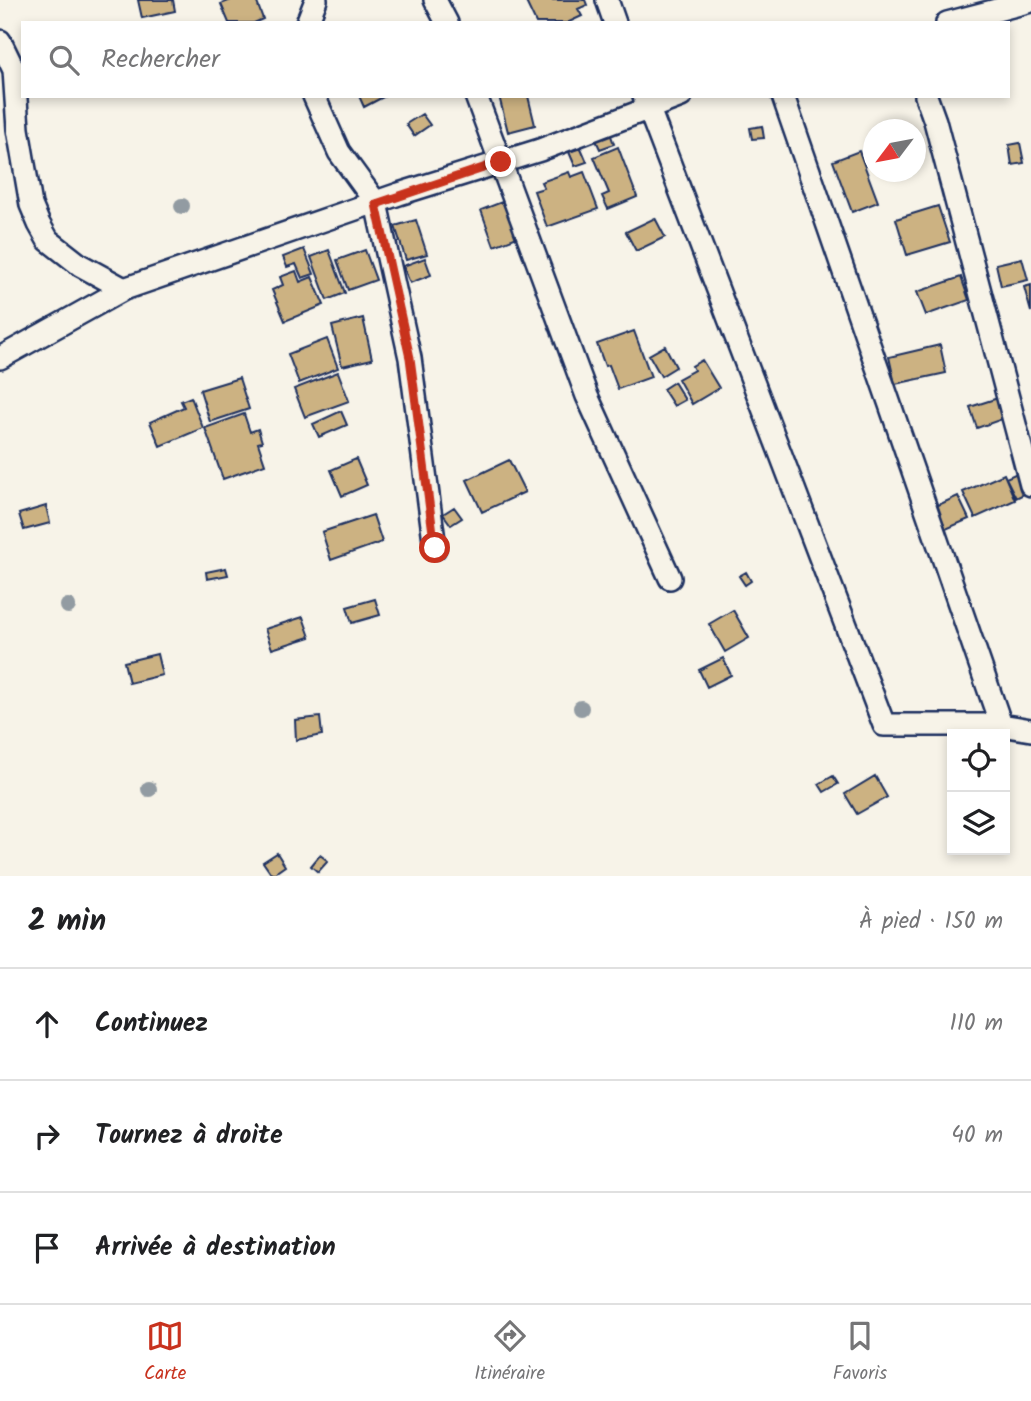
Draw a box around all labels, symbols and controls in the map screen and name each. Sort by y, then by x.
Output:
search box [21,21,1010,98]
text: Rechercher [101,39,220,81]
icon: search [45,41,83,79]
north arrow [863,119,926,182]
route end [485,146,516,177]
route start [419,532,450,563]
map controls [947,729,1010,855]
button: locate [947,729,1010,792]
button: layers [947,792,1010,855]
text: 2 min [28,898,106,946]
text: À pied · 150 m [859,904,1003,940]
text: Continuez [95,1003,208,1045]
icon: ahead [28,1005,66,1043]
text: 110 m [950,1006,1003,1042]
text: Tournez à droite [95,1115,283,1157]
icon: right [28,1117,66,1155]
text: 40 m [951,1118,1003,1154]
text: Arrivée à destination [95,1227,336,1269]
icon: arrive [28,1229,66,1267]
tab: Carte [144,1317,186,1389]
tab: Itinéraire [474,1317,545,1389]
tab: Favoris [833,1317,887,1389]

